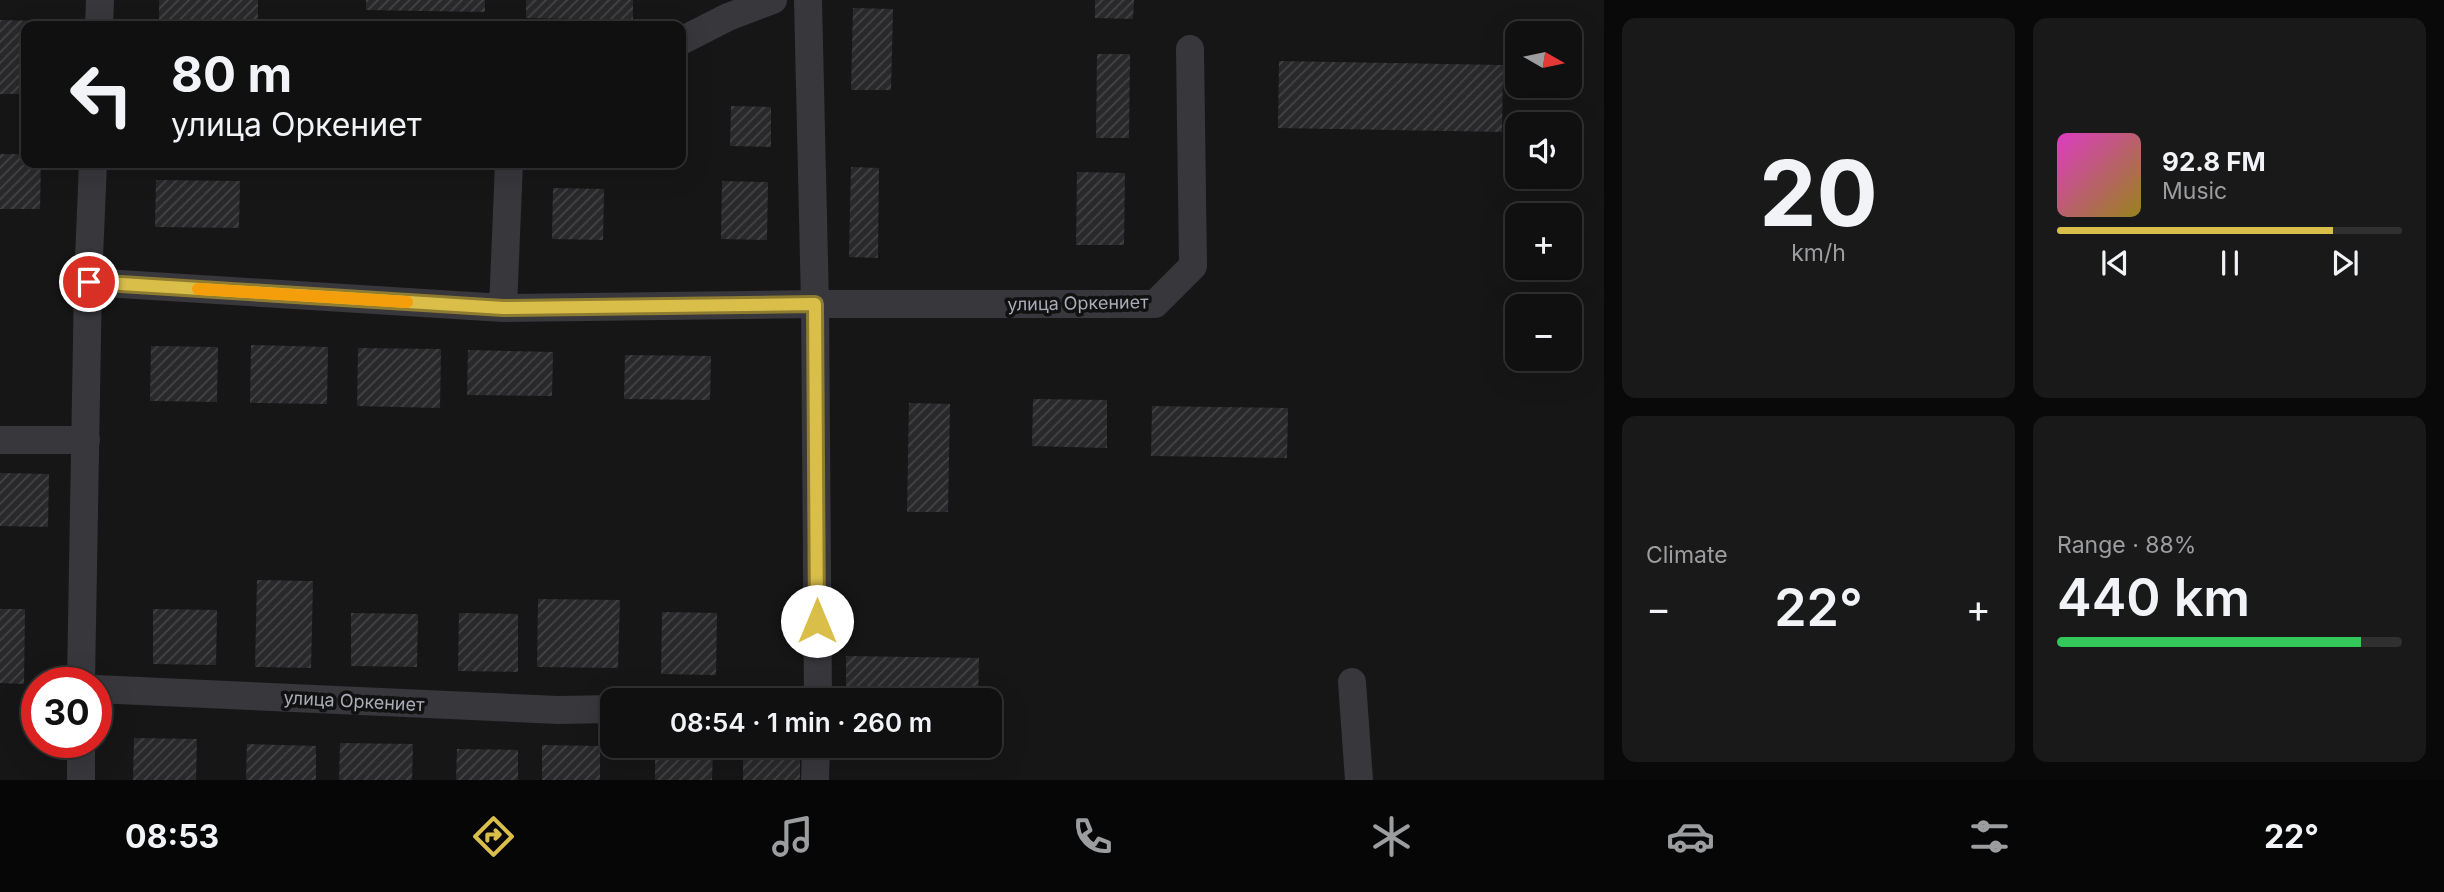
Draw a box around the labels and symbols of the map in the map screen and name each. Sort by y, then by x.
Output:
north arrow [1505,21,1582,98]
pin [59,252,119,312]
street label: улица Оркениет [1007,291,1149,315]
position arrow [780,584,854,658]
speed limit sign: 30 [21,667,112,758]
street label: улица Оркениет [283,687,426,715]

